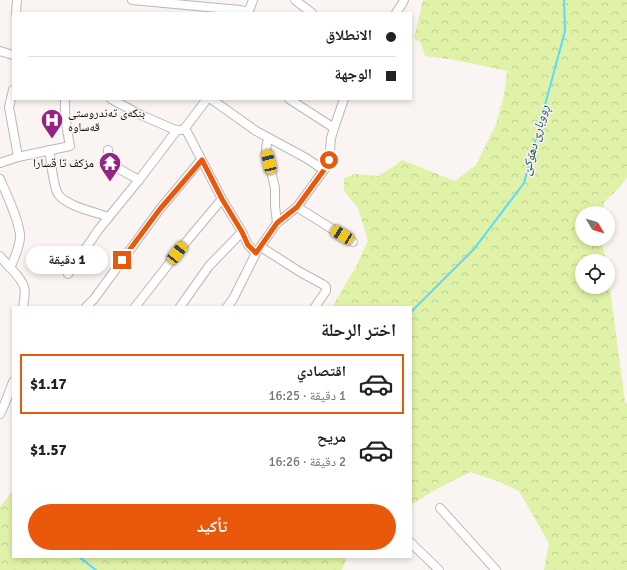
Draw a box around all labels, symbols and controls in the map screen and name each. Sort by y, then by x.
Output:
text: الانطلاق [326,26,372,44]
text: الوجهة [334,65,372,83]
water label: ڕووبارێ دهۆكێ [518,103,554,177]
place label: بنکەی تەندروستی قەساوە [68,106,145,135]
hospital icon: بنکەی تەندروستی قەساوە [39,107,65,140]
car [260,149,278,175]
temple icon: مزكف تا قسارا [97,150,123,183]
route start [320,151,338,169]
place label: مزكف تا قسارا [33,156,94,171]
north arrow [575,206,615,246]
map controls [575,206,615,294]
car [329,224,355,246]
car [165,240,189,266]
callout: 1 دقيقة [26,246,108,274]
route end [113,251,131,269]
text: 1 دقيقة [48,252,86,268]
button: locate [575,254,615,294]
text: اختر الرحلة [321,319,396,341]
text: اقتصادي [297,362,346,380]
icon: car [358,366,394,402]
text: $1.17 [30,375,67,393]
text: 1 دقيقة · 16:25 [268,388,346,404]
text: مريح [317,428,346,446]
icon: car [358,432,394,468]
text: $1.57 [30,441,67,459]
text: 2 دقيقة · 16:26 [268,454,346,470]
button: تأكيد [28,504,396,550]

